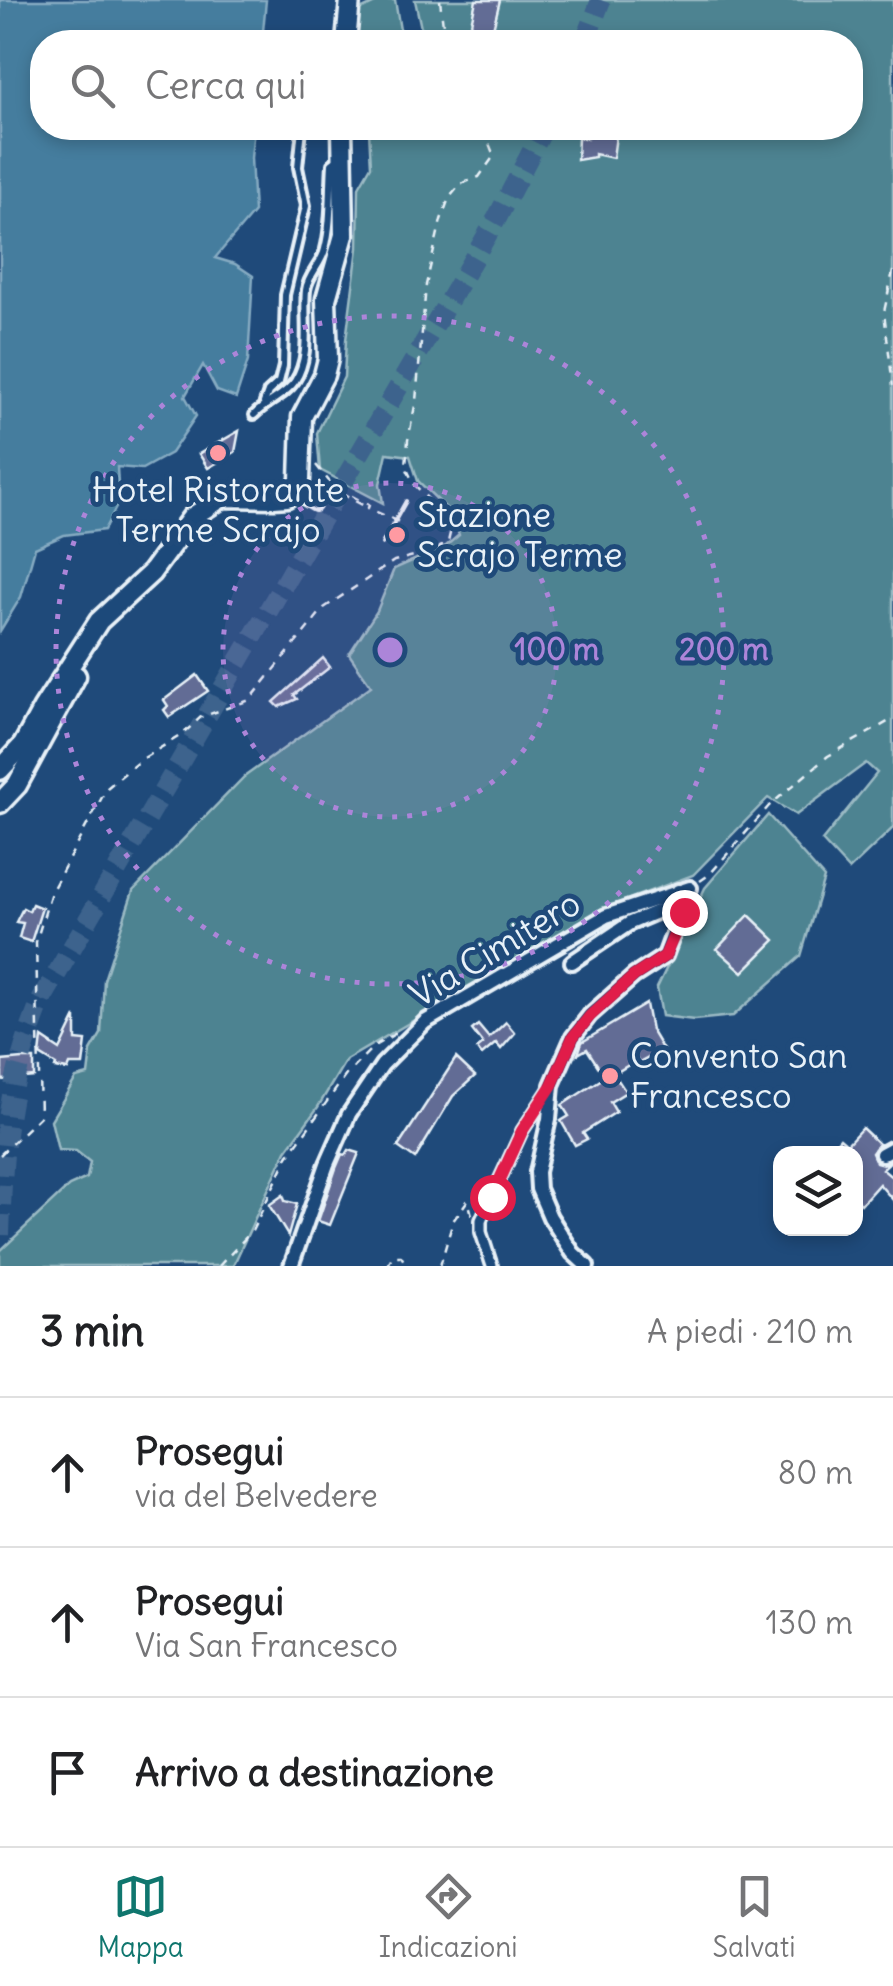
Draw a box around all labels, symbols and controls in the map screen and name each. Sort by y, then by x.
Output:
search box [30,30,863,140]
icon: search [65,58,120,113]
text: Cerca qui [145,62,306,109]
marker: Hotel Ristorante Terme Scrajo [207,442,229,464]
place label: Hotel Ristorante Terme Scrajo [92,467,344,551]
place label: Stazione Scrajo Terme [417,492,623,576]
marker: Stazione Scrajo Terme [386,524,408,546]
text: 100 m [515,630,599,668]
text: 200 m [679,630,769,668]
centre of rings [372,632,408,668]
street label: Via Cimitero [401,880,588,1016]
route end [662,890,708,936]
place label: Convento San Francesco [630,1033,848,1117]
marker: Convento San Francesco [599,1065,621,1087]
map controls [773,1146,863,1236]
button: layers [773,1146,863,1236]
route start [470,1175,516,1221]
text: 3 min [40,1305,144,1357]
text: A piedi · 210 m [647,1311,853,1352]
text: Prosegui [135,1428,284,1475]
icon: ahead [40,1445,95,1500]
text: 80 m [778,1452,853,1493]
text: via del Belvedere [135,1475,378,1516]
text: Prosegui [135,1578,284,1625]
icon: ahead [40,1595,95,1650]
text: 130 m [765,1602,853,1643]
text: Via San Francesco [135,1625,398,1666]
icon: arrive [40,1745,95,1800]
text: Arrivo a destinazione [135,1749,494,1796]
tab: Mappa [97,1869,184,1965]
tab: Indicazioni [379,1869,518,1965]
tab: Salvati [713,1869,796,1965]

